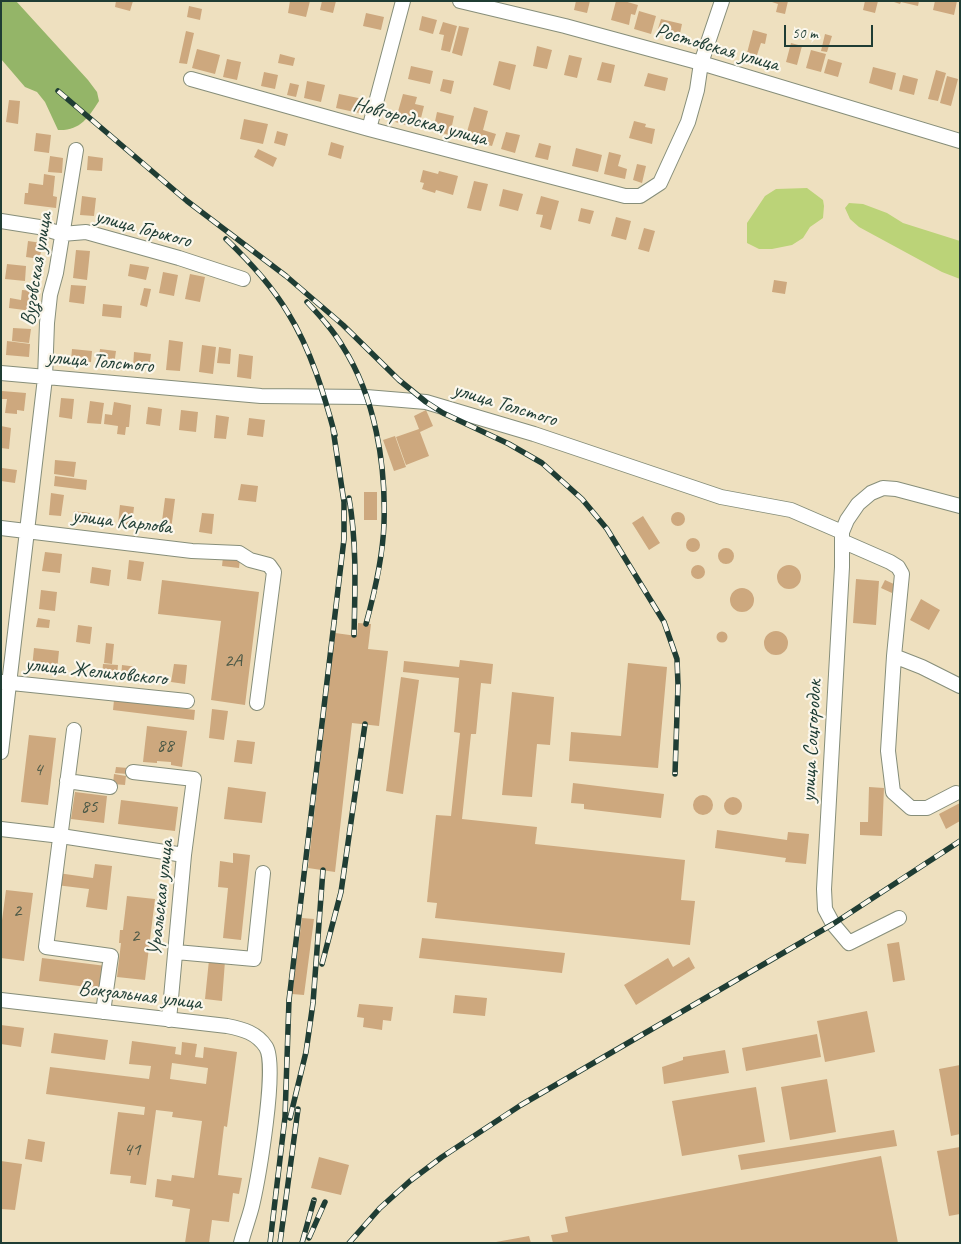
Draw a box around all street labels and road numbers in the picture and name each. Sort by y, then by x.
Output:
street label: Ростовская улица [652,18,782,78]
street label: Новгородская улица [350,92,490,152]
street label: улица Горького [92,204,194,254]
street label: Вузовская улица [16,211,58,327]
street label: улица Толстого [46,345,154,379]
street label: улица Толстого [450,377,560,433]
street label: улица Карлова [71,503,173,541]
street label: улица Желиховского [24,652,168,692]
street label: улица Соцгородок [796,679,828,803]
street label: Уральская улица [142,839,180,957]
street label: Вокзальная улица [77,976,203,1016]

